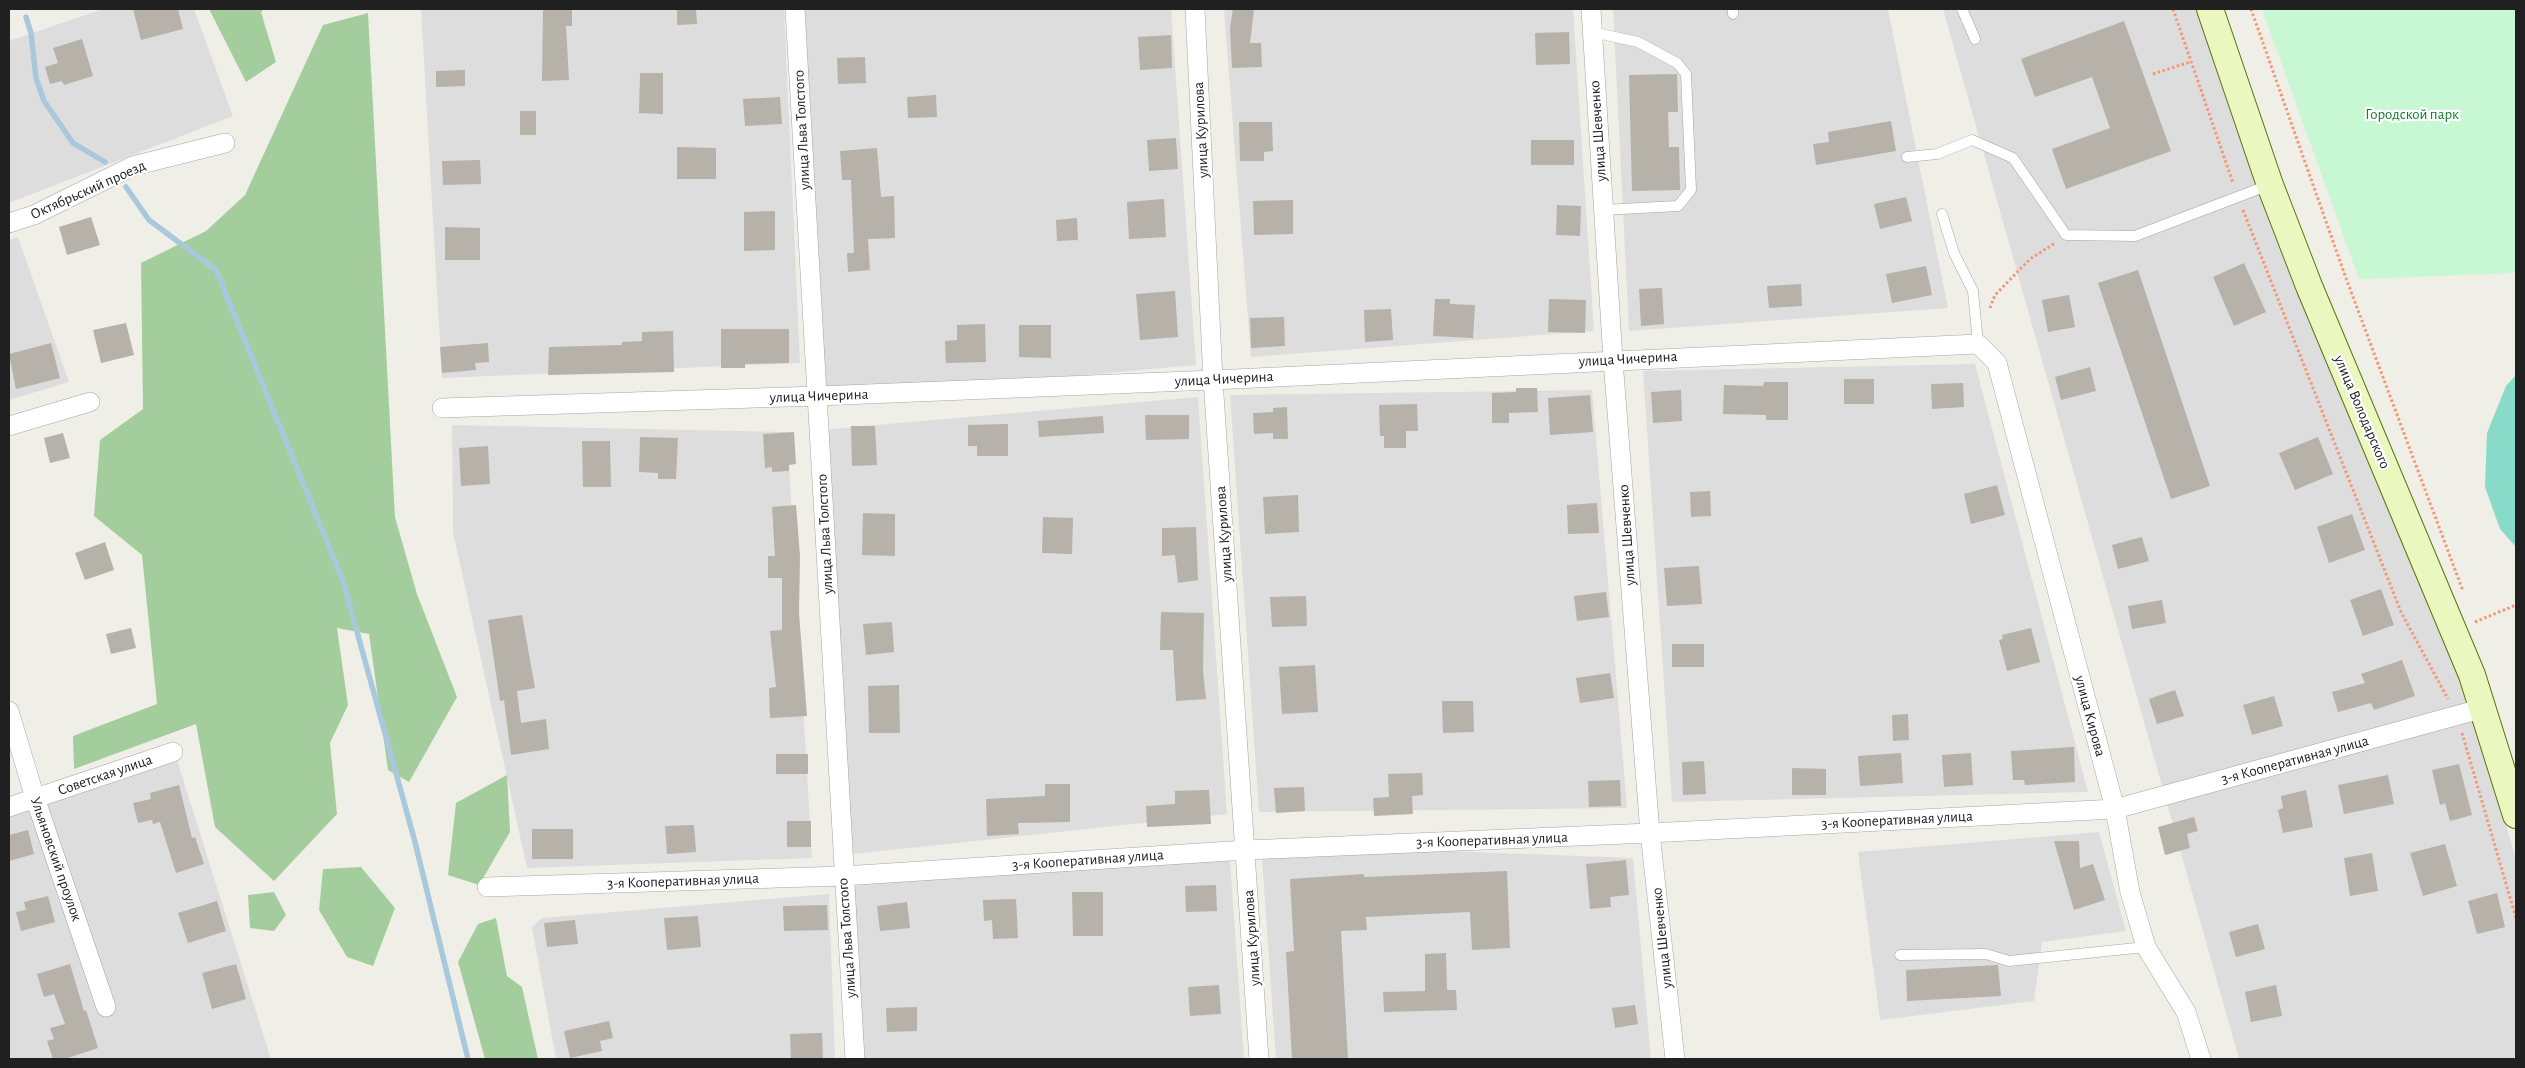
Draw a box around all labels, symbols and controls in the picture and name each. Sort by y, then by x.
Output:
street label: улица Льва Толстого [790,69,814,191]
street label: улица Шевченко [1585,80,1611,182]
street label: улица Курилова [1189,81,1213,179]
park label: Городской парк [2365,105,2459,123]
street label: Октябрьский проезд [27,156,149,224]
street label: улица Чичерина [1578,347,1678,371]
street label: улица Володарского [2330,353,2394,471]
street label: улица Чичерина [1174,367,1274,391]
street label: улица Чичерина [769,385,869,407]
street label: улица Льва Толстого [813,473,837,595]
street label: улица Шевченко [1614,484,1640,586]
street label: улица Курилова [1212,485,1236,583]
street label: улица Кирова [2071,673,2109,759]
street label: 3-я Кооперативная улица [2219,732,2371,788]
street label: Советская улица [55,750,155,800]
street label: Ульяновский проулок [26,794,86,924]
street label: 3-я Кооперативная улица [1821,807,1973,833]
street label: 3-я Кооперативная улица [1416,828,1568,852]
street label: 3-я Кооперативная улица [1012,846,1164,874]
street label: 3-я Кооперативная улица [607,869,759,893]
street label: улица Льва Толстого [834,877,860,999]
street label: улица Шевченко [1648,887,1676,989]
street label: улица Курилова [1240,889,1264,987]

